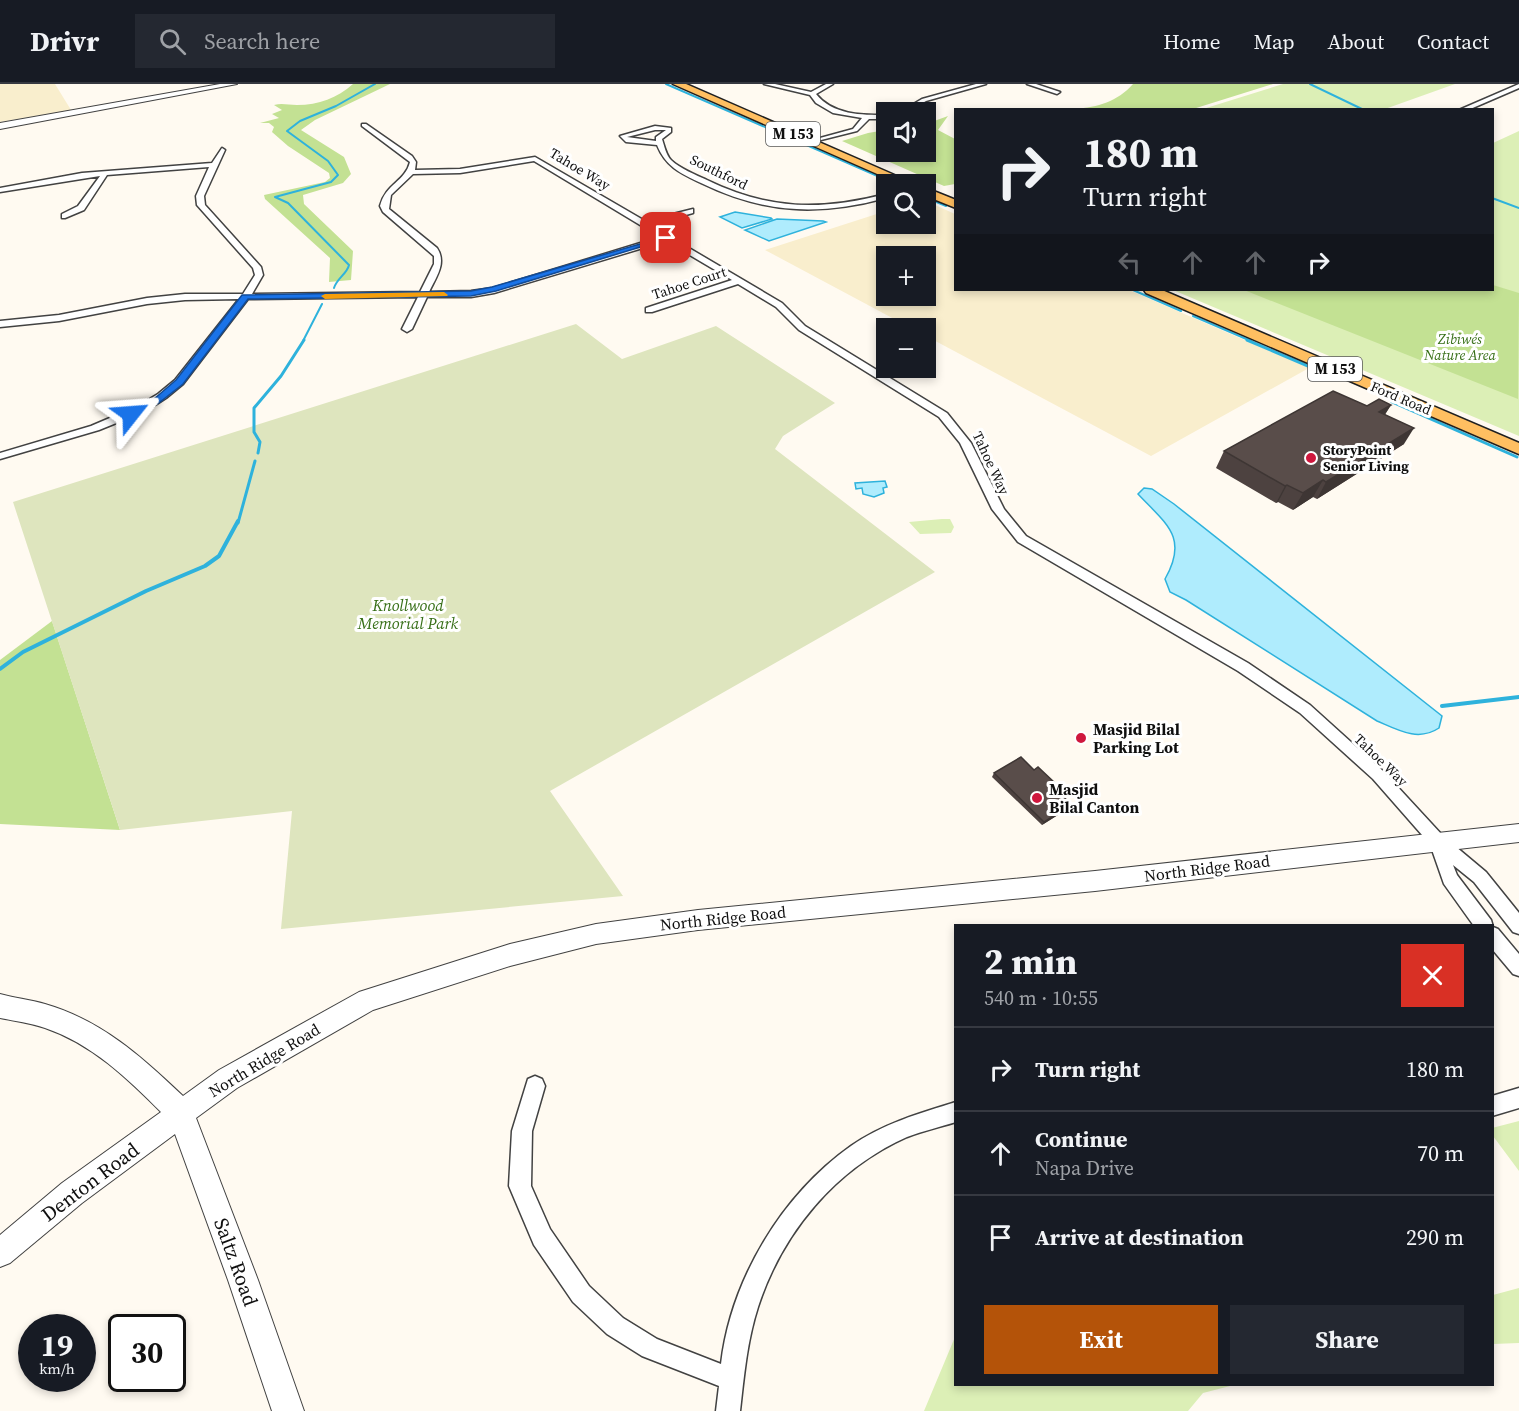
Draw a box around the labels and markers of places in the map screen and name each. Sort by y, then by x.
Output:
pin [640,212,691,263]
place label: StoryPoint Senior Living [1323,440,1409,476]
marker: StoryPoint Senior Living [1304,451,1318,465]
place label: Masjid Bilal Parking Lot [1093,718,1180,758]
marker: Masjid Bilal Parking Lot [1074,731,1088,745]
place label: Masjid Bilal Canton [1049,778,1139,818]
marker: Masjid Bilal Canton [1030,791,1044,805]

